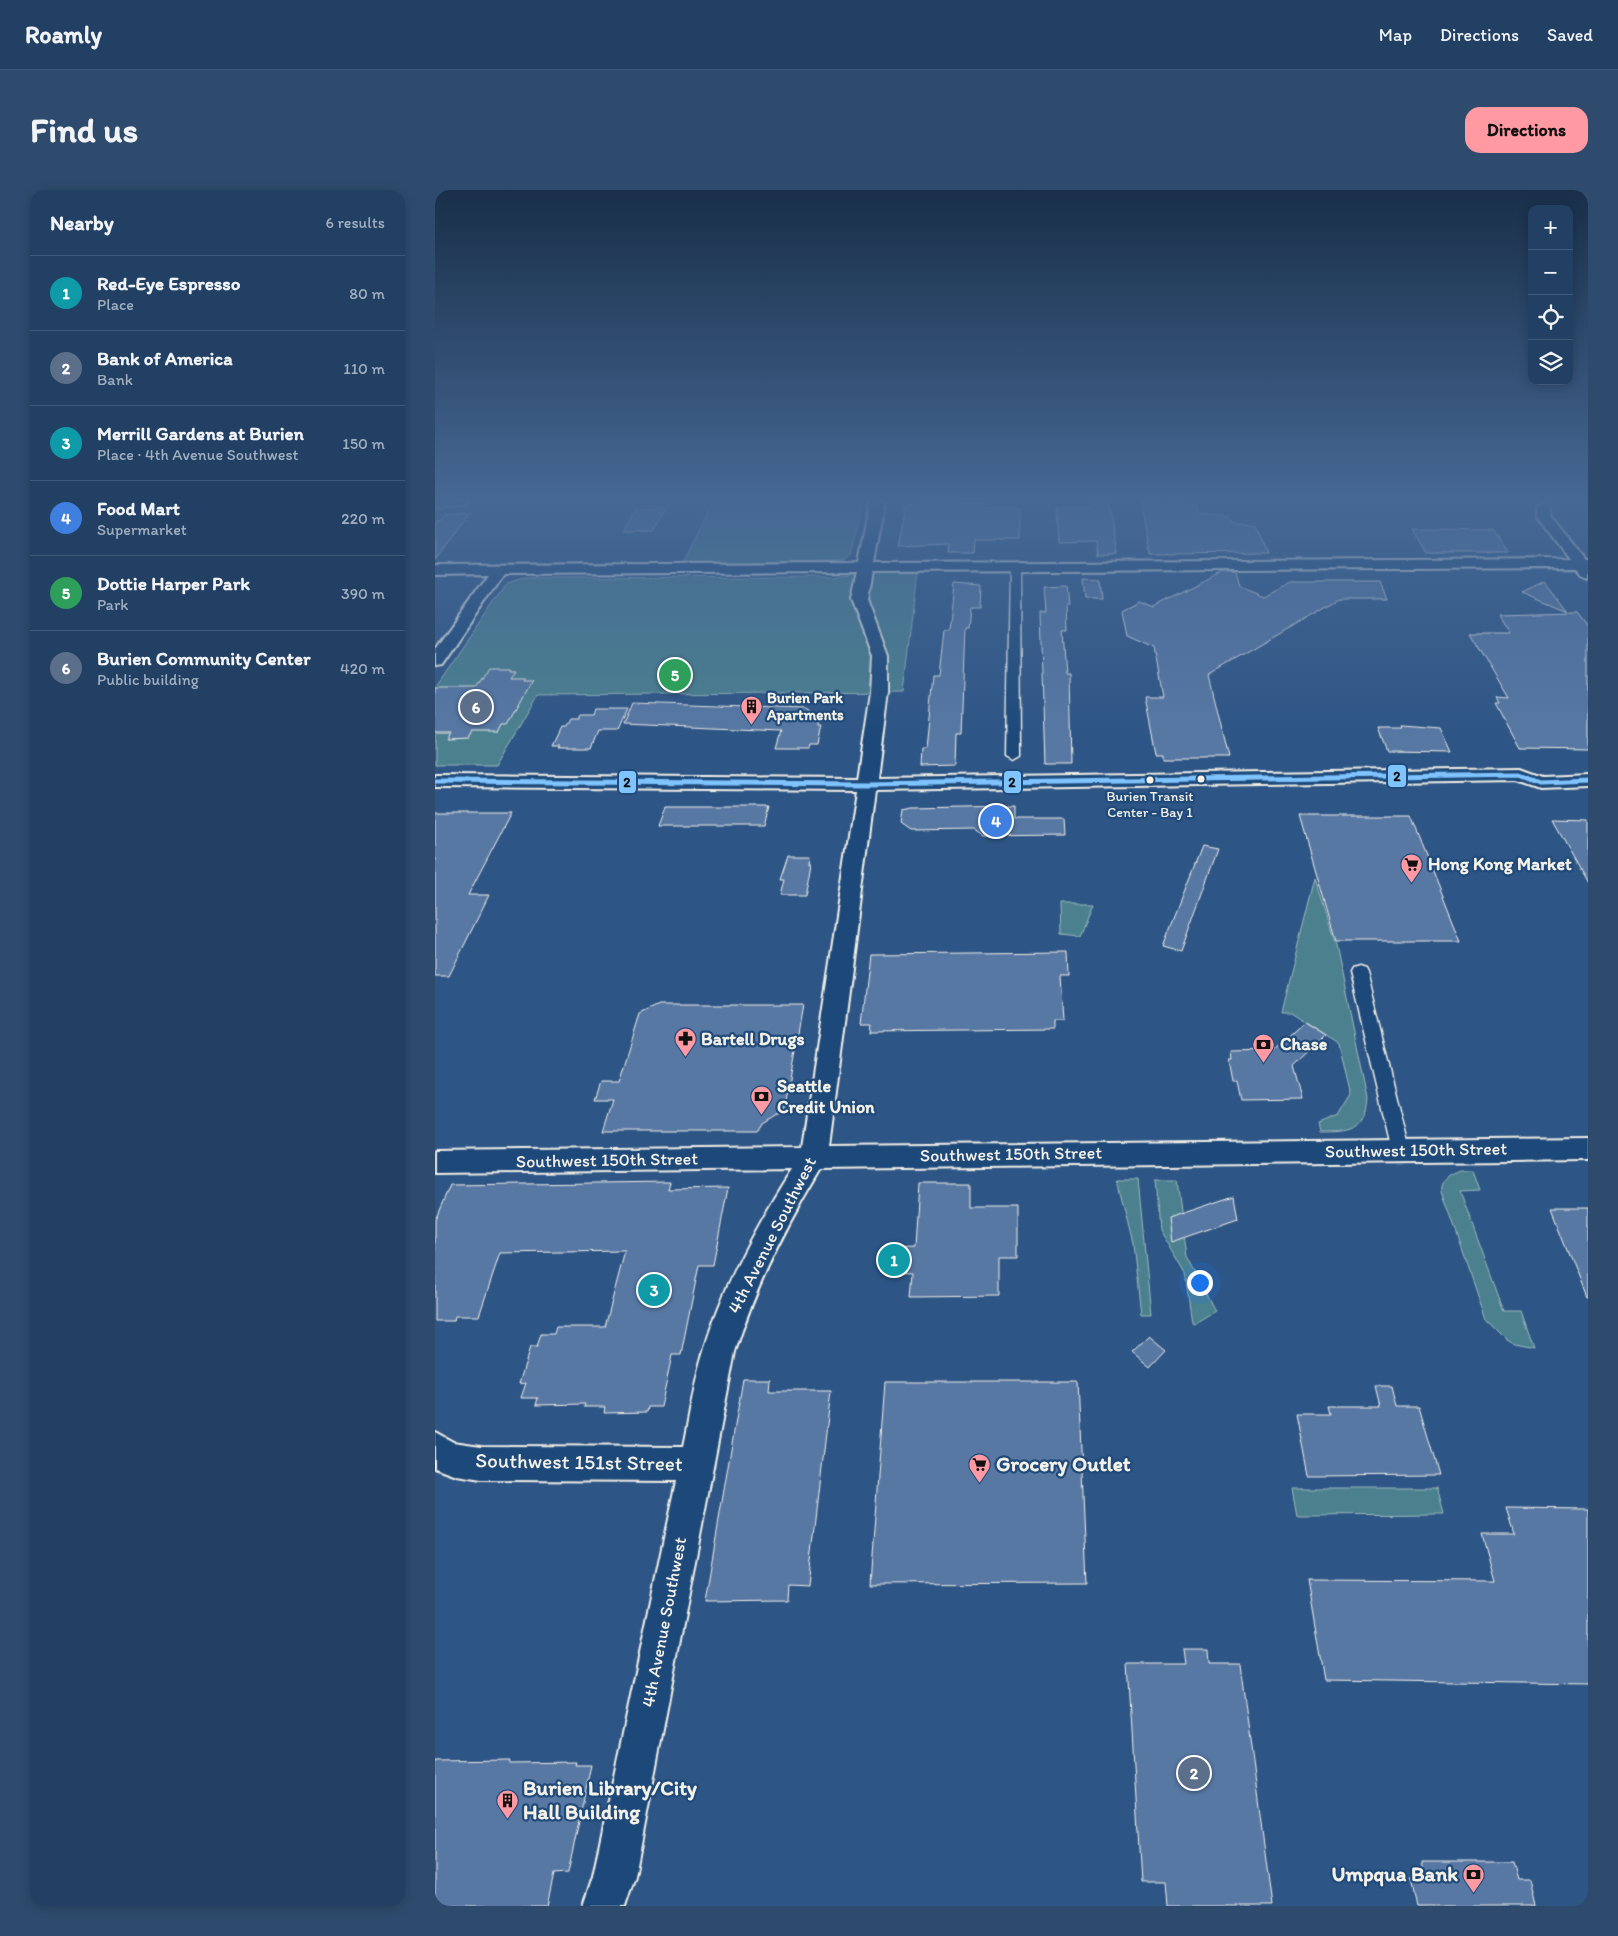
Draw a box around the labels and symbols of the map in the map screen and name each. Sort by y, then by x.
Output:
pin: 5 [659,656,691,694]
pin: 6 [460,688,492,726]
place label: Burien Park Apartments [766,689,844,725]
building icon: Burien Park Apartments [739,695,763,726]
line badge: 2 [1387,764,1407,788]
text: 2 [1393,768,1401,785]
line badge: 2 [618,770,637,794]
line badge: 2 [1003,770,1022,794]
text: 2 [623,774,631,791]
text: 2 [1008,774,1016,791]
unlabelled marker [1196,774,1206,784]
marker: Burien Transit Center - Bay 1 [1145,775,1155,785]
place label: Burien Transit Center - Bay 1 [1107,788,1193,821]
pin: 4 [980,802,1012,840]
supermarket icon: Hong Kong Market [1400,852,1424,883]
place label: Hong Kong Market [1428,853,1572,875]
pharmacy icon: Bartell Drugs [673,1027,697,1058]
place label: Bartell Drugs [701,1028,805,1050]
bank icon: Chase [1252,1032,1276,1063]
place label: Chase [1280,1033,1328,1055]
place label: Seattle Credit Union [777,1075,875,1118]
bank icon: Seattle Credit Union [749,1084,773,1115]
street label: Southwest 150th Street [1325,1137,1507,1163]
street label: Southwest 150th Street [920,1141,1102,1167]
street label: Southwest 150th Street [516,1147,698,1173]
street label: 4th Avenue Southwest [723,1153,821,1317]
pin: 1 [878,1241,910,1279]
your location [1187,1270,1213,1296]
pin: 3 [638,1271,670,1309]
street label: Southwest 151st Street [475,1447,683,1476]
place label: Grocery Outlet [996,1451,1131,1477]
supermarket icon: Grocery Outlet [968,1452,992,1483]
street label: 4th Avenue Southwest [637,1535,691,1709]
pin: 2 [1178,1754,1210,1792]
place label: Burien Library/City Hall Building [523,1775,697,1825]
building icon: Burien Library/City Hall Building [495,1788,519,1819]
place label: Umpqua Bank [1332,1861,1458,1887]
bank icon: Umpqua Bank [1462,1862,1486,1893]

